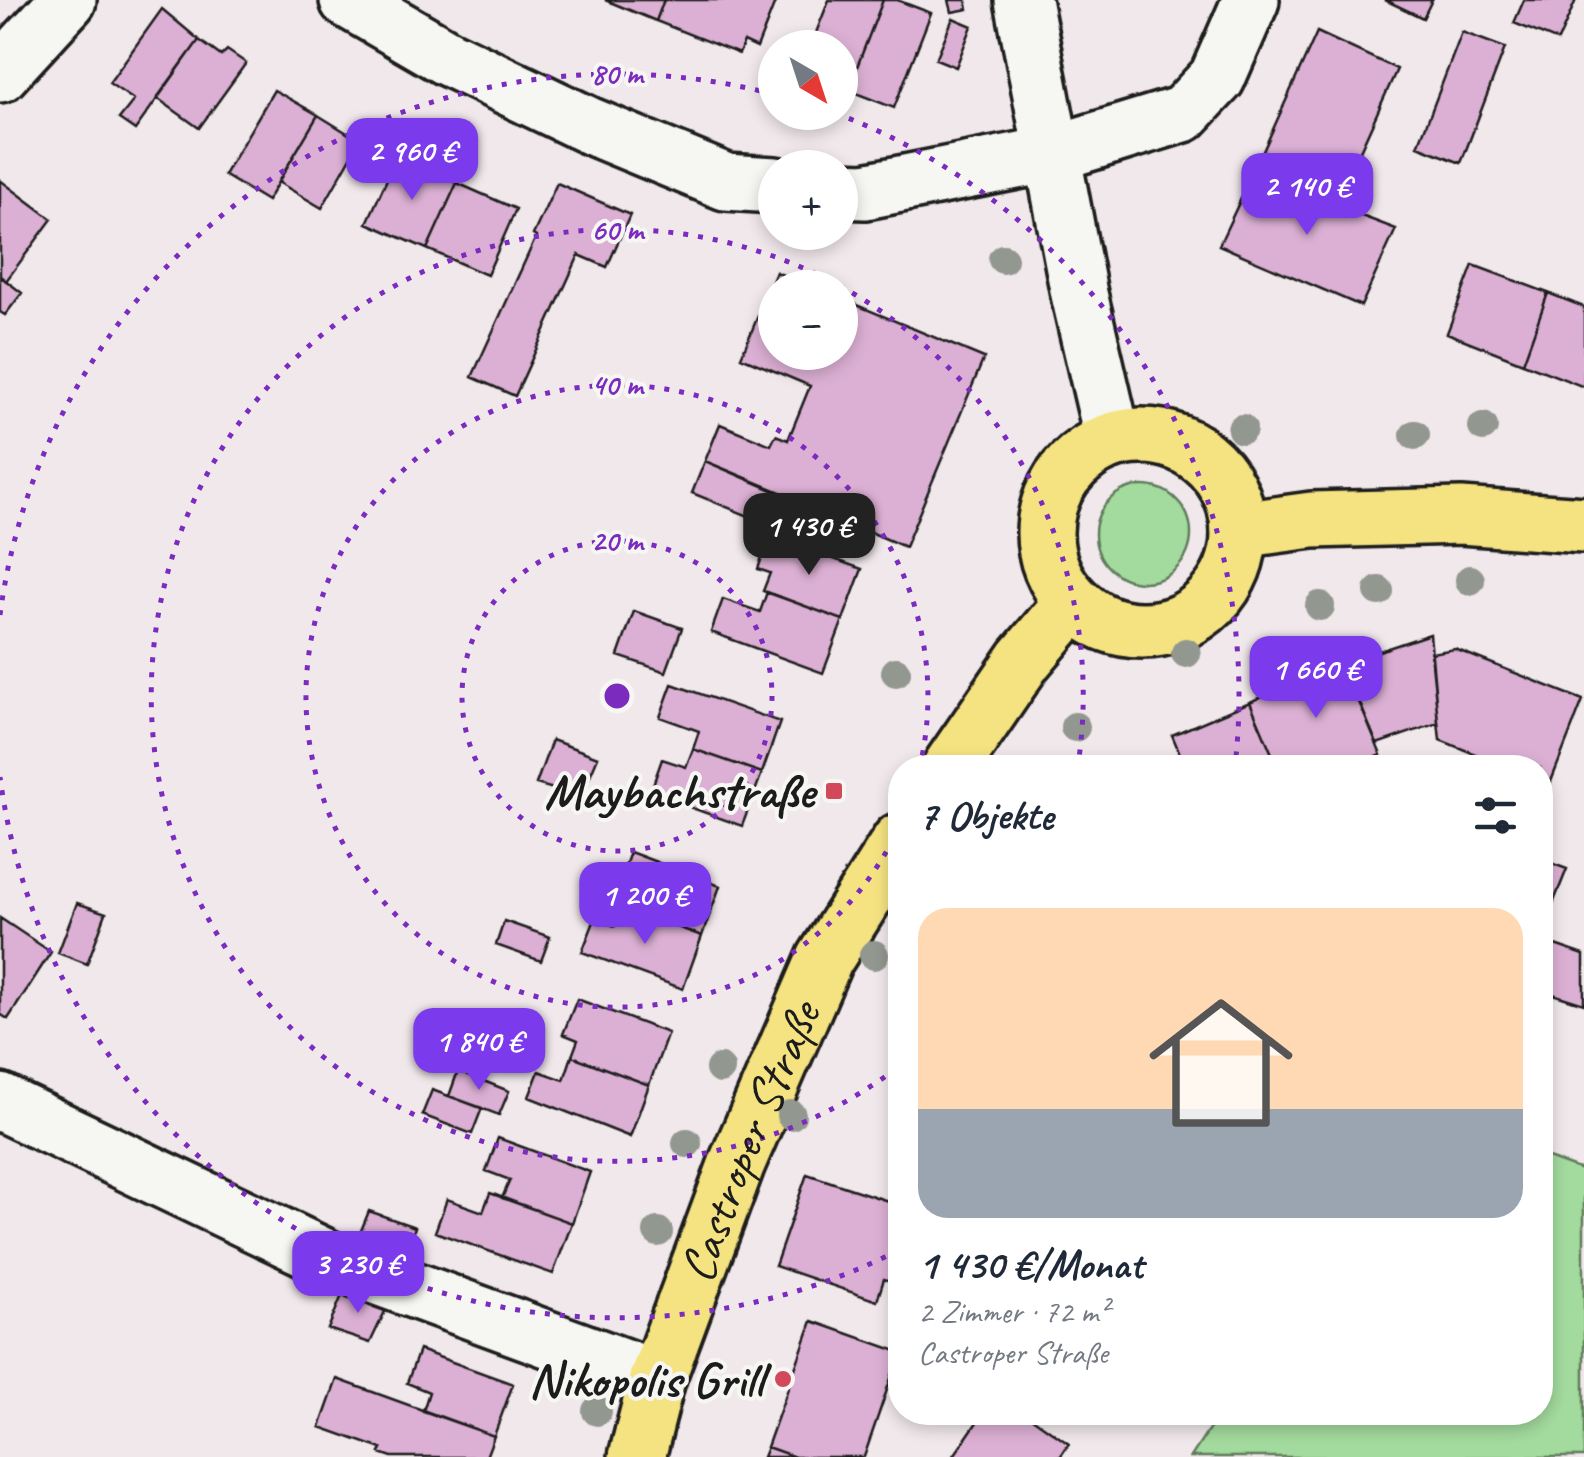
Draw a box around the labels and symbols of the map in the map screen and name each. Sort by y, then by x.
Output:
north arrow [758,30,858,130]
text: 80 m [591,55,646,93]
pin: 2 960 € [320,118,504,203]
pin: 2 140 € [1215,153,1399,238]
text: 60 m [591,211,646,249]
text: 40 m [591,366,646,404]
pin: 1 430 € [717,493,901,578]
text: 20 m [591,522,646,560]
pin: 1 660 € [1224,636,1408,721]
centre of rings [599,678,635,714]
place label: Maybachstraße [544,760,818,823]
marker: Maybachstraße [823,780,845,802]
pin: 1 200 € [553,862,737,947]
street label: Castroper Straße [664,989,836,1290]
pin: 1 840 € [387,1008,571,1093]
pin: 3 230 € [266,1231,450,1316]
place label: Nikopolis Grill [529,1348,772,1411]
marker: Nikopolis Grill [772,1368,794,1390]

